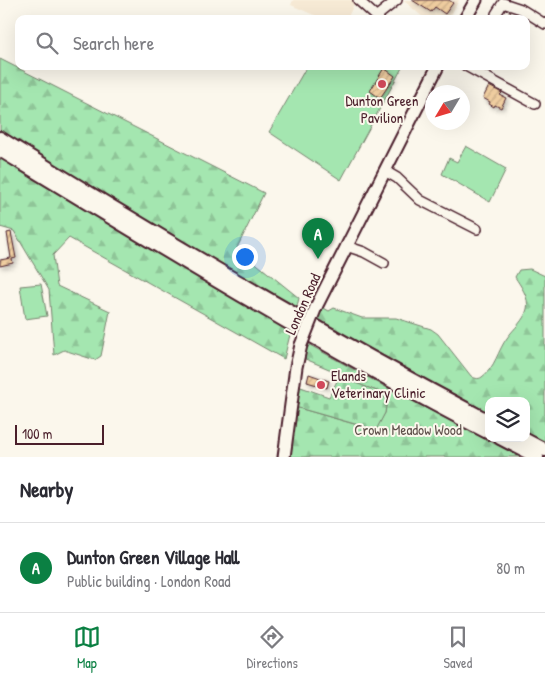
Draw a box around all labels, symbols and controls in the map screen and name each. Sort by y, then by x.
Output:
search box [15,15,530,70]
icon: search [33,29,61,57]
text: Search here [73,30,154,56]
marker: Dunton Green Pavilion [376,78,388,90]
north arrow [425,85,470,130]
place label: Dunton Green Pavilion [345,90,419,128]
pin: A [302,218,334,259]
your location [232,244,258,270]
street label: London Road [280,270,325,338]
place label: Elands Veterinary Clinic [331,365,426,403]
marker: Elands Veterinary Clinic [315,379,327,391]
map controls [485,397,530,442]
button: layers [485,397,530,442]
park label: Crown Meadow Wood [354,419,462,440]
scale bar [15,422,104,445]
text: 100 m [22,424,52,443]
text: Nearby [20,475,73,504]
text: Dunton Green Village Hall [67,544,239,570]
text: A [32,557,40,579]
text: 80 m [496,557,525,579]
text: Public building · London Road [67,570,230,592]
tab: Map [73,623,101,672]
tab: Directions [246,623,298,672]
tab: Saved [444,623,472,672]

